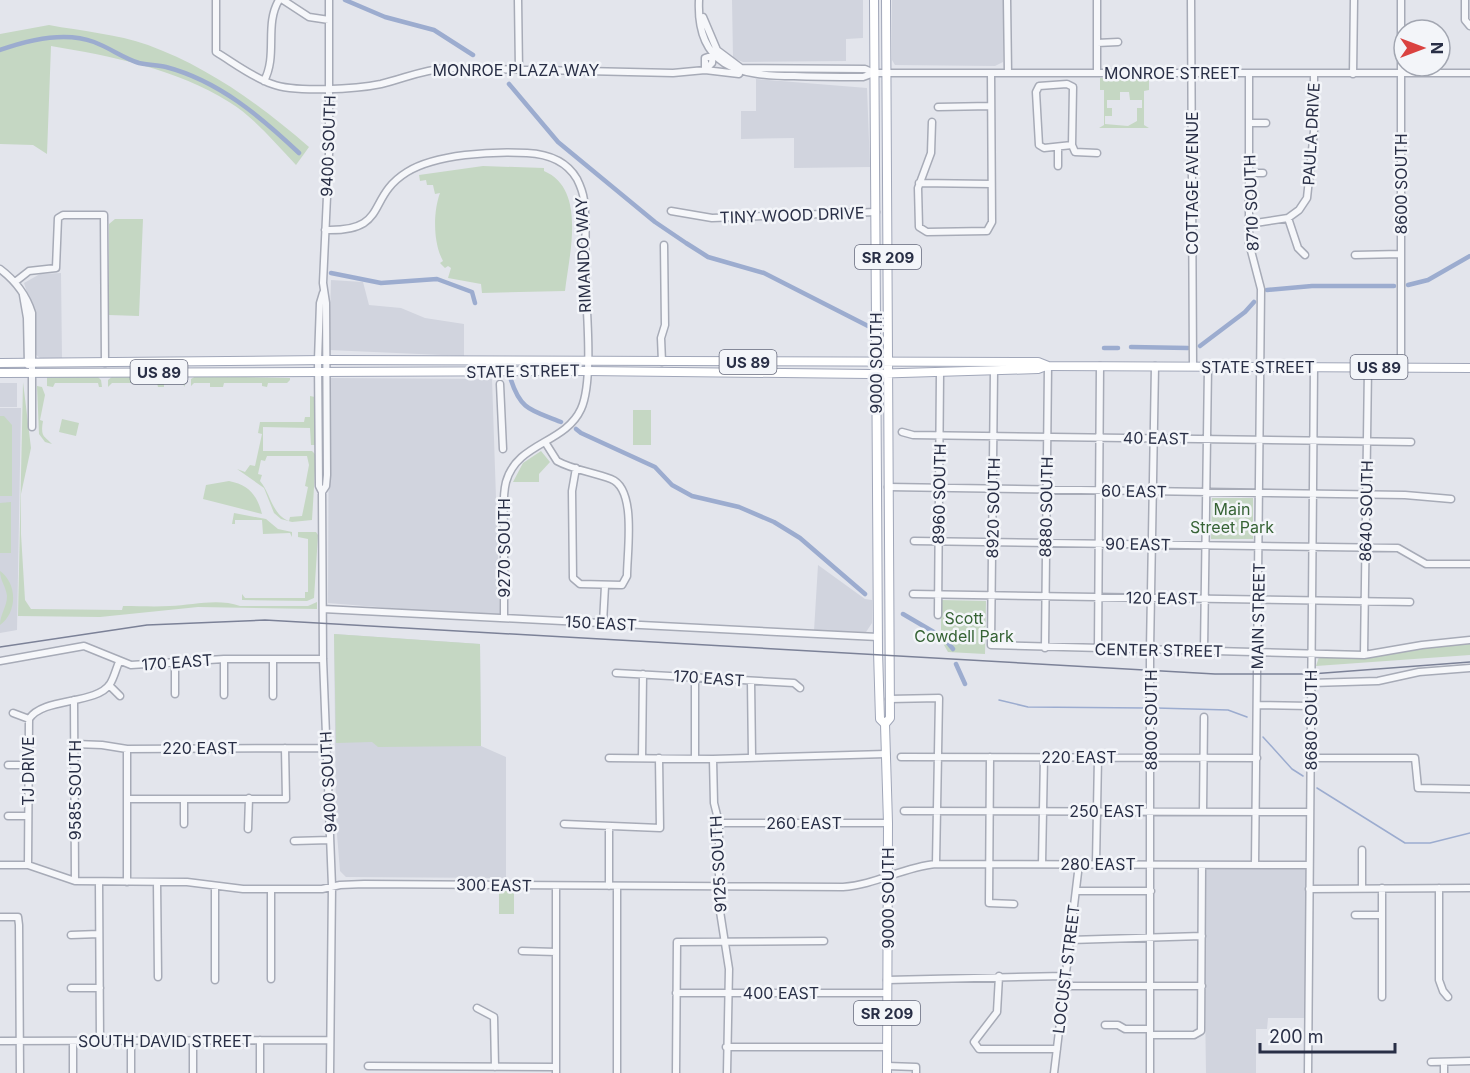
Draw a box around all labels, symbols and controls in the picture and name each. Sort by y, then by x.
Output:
north arrow [1392,18,1452,78]
text: N [1427,42,1447,54]
street label: MONROE PLAZA WAY [433,60,600,80]
street label: MONROE STREET [1104,63,1240,83]
street label: PAULA DRIVE [1298,82,1324,186]
street label: 9400 SOUTH [316,95,340,197]
street label: COTTAGE AVENUE [1182,111,1202,255]
street label: 8600 SOUTH [1391,133,1411,235]
street label: 8710 SOUTH [1239,154,1263,252]
street label: RIMANDO WAY [571,197,595,313]
street label: TINY WOOD DRIVE [719,202,865,228]
road number: SR 209 [855,245,921,269]
street label: 9000 SOUTH [866,312,886,414]
road number: US 89 [720,350,777,374]
road number: US 89 [1350,355,1408,379]
street label: STATE STREET [1201,357,1315,377]
road number: US 89 [130,360,188,384]
street label: STATE STREET [466,360,580,382]
street label: 40 EAST [1123,427,1189,449]
street label: 8960 SOUTH [928,443,950,545]
street label: 8880 SOUTH [1035,456,1057,558]
street label: 8920 SOUTH [982,457,1004,559]
street label: 8640 SOUTH [1355,460,1377,562]
street label: 60 EAST [1101,480,1167,502]
street label: 9270 SOUTH [494,498,514,598]
park label: Main Street Park [1190,499,1274,537]
street label: 90 EAST [1105,533,1171,555]
street label: MAIN STREET [1247,562,1269,670]
street label: 120 EAST [1126,587,1198,609]
park label: Scott Cowdell Park [914,608,1014,646]
street label: 150 EAST [564,611,638,635]
street label: CENTER STREET [1095,639,1223,661]
street label: 170 EAST [141,650,213,674]
street label: 170 EAST [673,666,745,690]
street label: 8800 SOUTH [1141,669,1161,771]
street label: 8680 SOUTH [1301,670,1321,770]
street label: 9400 SOUTH [315,731,341,833]
street label: TJ DRIVE [18,736,38,806]
street label: 220 EAST [162,738,238,758]
street label: 9585 SOUTH [65,740,85,840]
street label: 220 EAST [1041,747,1117,767]
street label: 250 EAST [1069,801,1145,821]
street label: 260 EAST [766,813,842,833]
street label: 9125 SOUTH [705,815,731,913]
street label: 9000 SOUTH [878,847,898,949]
street label: 280 EAST [1060,854,1136,874]
street label: 300 EAST [456,874,532,896]
street label: LOCUST STREET [1048,903,1084,1035]
street label: 400 EAST [743,983,819,1003]
road number: SR 209 [854,1001,920,1025]
scale bar [1260,1016,1395,1054]
text: 200 m [1269,1026,1324,1047]
street label: SOUTH DAVID STREET [78,1031,252,1051]

